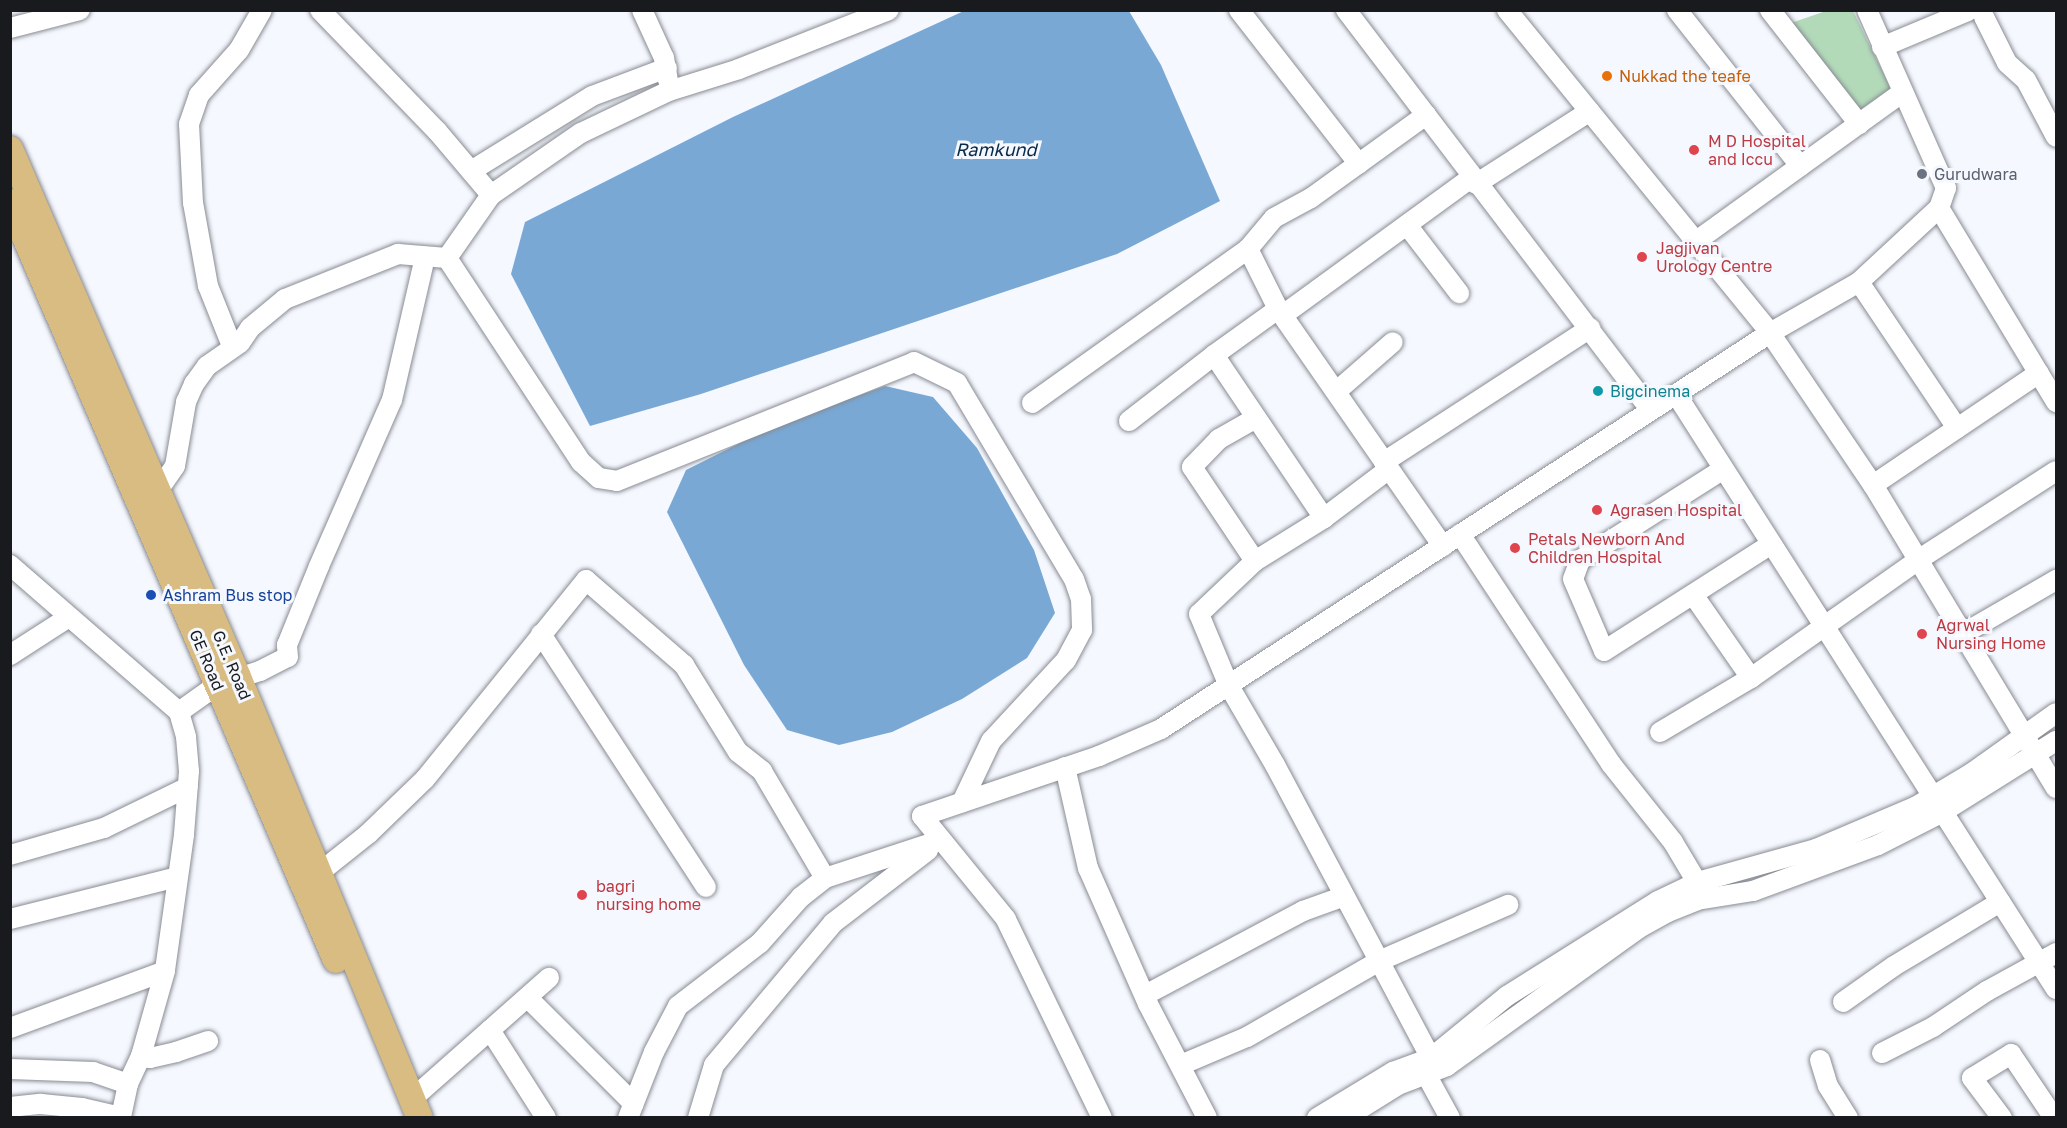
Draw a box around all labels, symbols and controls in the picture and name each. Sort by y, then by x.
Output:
place label: Nukkad the teafe [1619,66,1751,86]
marker: Nukkad the teafe [1600,69,1614,83]
place label: M D Hospital and Iccu [1708,131,1806,169]
water label: Ramkund [955,138,1037,160]
marker: M D Hospital and Iccu [1685,141,1703,159]
place label: Gurudwara [1934,164,2018,184]
marker: Gurudwara [1915,167,1929,181]
place label: Jagjivan Urology Centre [1656,238,1772,276]
marker: Jagjivan Urology Centre [1633,248,1651,266]
place label: Bigcinema [1610,381,1690,401]
marker: Bigcinema [1591,384,1605,398]
place label: Agrasen Hospital [1610,500,1742,520]
marker: Agrasen Hospital [1588,501,1606,519]
place label: Petals Newborn And Children Hospital [1528,529,1685,567]
marker: Petals Newborn And Children Hospital [1506,539,1524,557]
place label: Ashram Bus stop [163,585,292,605]
marker: Ashram Bus stop [144,588,158,602]
place label: Agrwal Nursing Home [1936,615,2046,653]
marker: Agrwal Nursing Home [1913,625,1931,643]
street label: GE Road [186,627,228,693]
street label: G.E. Road [209,627,255,703]
place label: bagri nursing home [596,876,701,914]
marker: bagri nursing home [573,886,591,904]

